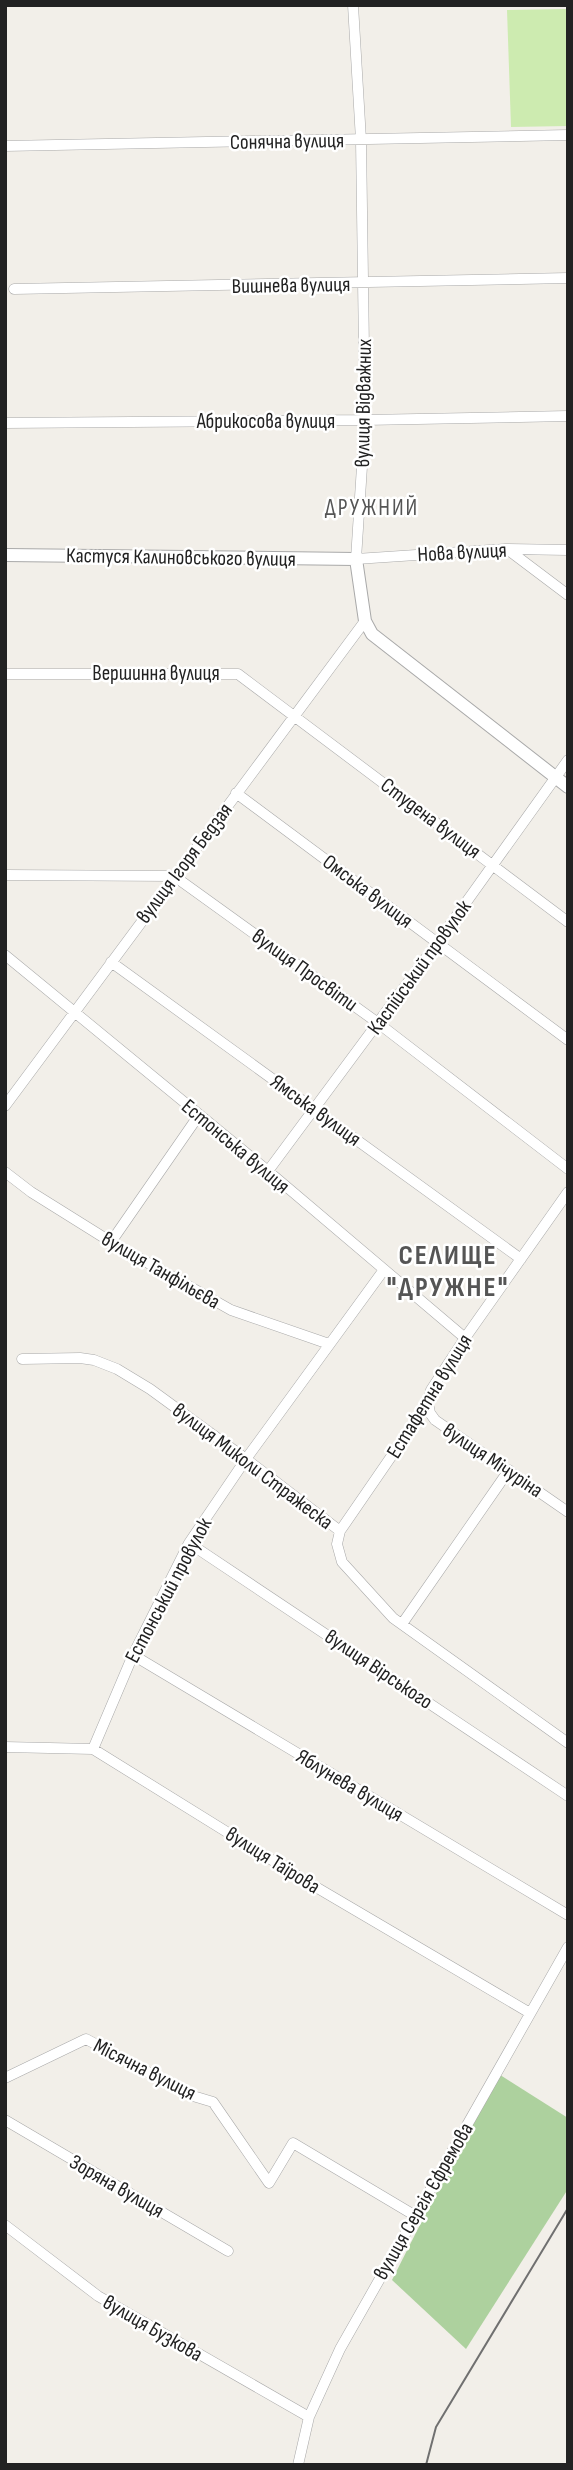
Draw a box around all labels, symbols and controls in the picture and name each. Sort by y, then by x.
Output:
street label: Сонячна вулиця [230,128,344,155]
street label: Вишнева вулиця [231,272,351,299]
street label: вулиця Відважних [350,338,377,468]
street label: Абрикосова вулиця [196,409,335,434]
district label: ДРУЖНИЙ [325,494,419,522]
street label: Нова вулиця [417,538,507,567]
street label: Кастуся Калиновського вулиця [66,543,296,572]
street label: Вершинна вулиця [92,661,220,686]
street label: Студена вулиця [376,773,486,864]
street label: вулиця Ігоря Бедзая [131,798,238,928]
street label: Омська вулиця [318,849,418,933]
street label: Каспійський провулок [362,895,477,1039]
street label: вулиця Просвіти [247,924,362,1017]
street label: Ямська вулиця [266,1069,366,1152]
street label: Естонська вулиця [176,1094,295,1199]
street label: вулиця Танфільєва [97,1226,225,1314]
district label: СЕЛИЩЕ "ДРУЖНЕ" [387,1239,509,1304]
street label: Естафетна вулиця [381,1330,478,1463]
street label: вулиця Миколи Стражеска [167,1398,338,1535]
street label: вулиця Мічуріна [438,1418,548,1503]
street label: Естонський провулок [120,1513,217,1667]
street label: вулиця Вірського [320,1624,437,1715]
street label: Яблунева вулиця [292,1744,408,1827]
street label: вулиця Таїрова [221,1822,325,1899]
street label: Місячна вулиця [89,2033,200,2106]
street label: вулиця Сергія Єфремова [368,2118,479,2284]
street label: Зоряна вулиця [65,2149,168,2223]
street label: вулиця Бузкова [98,2290,207,2367]

